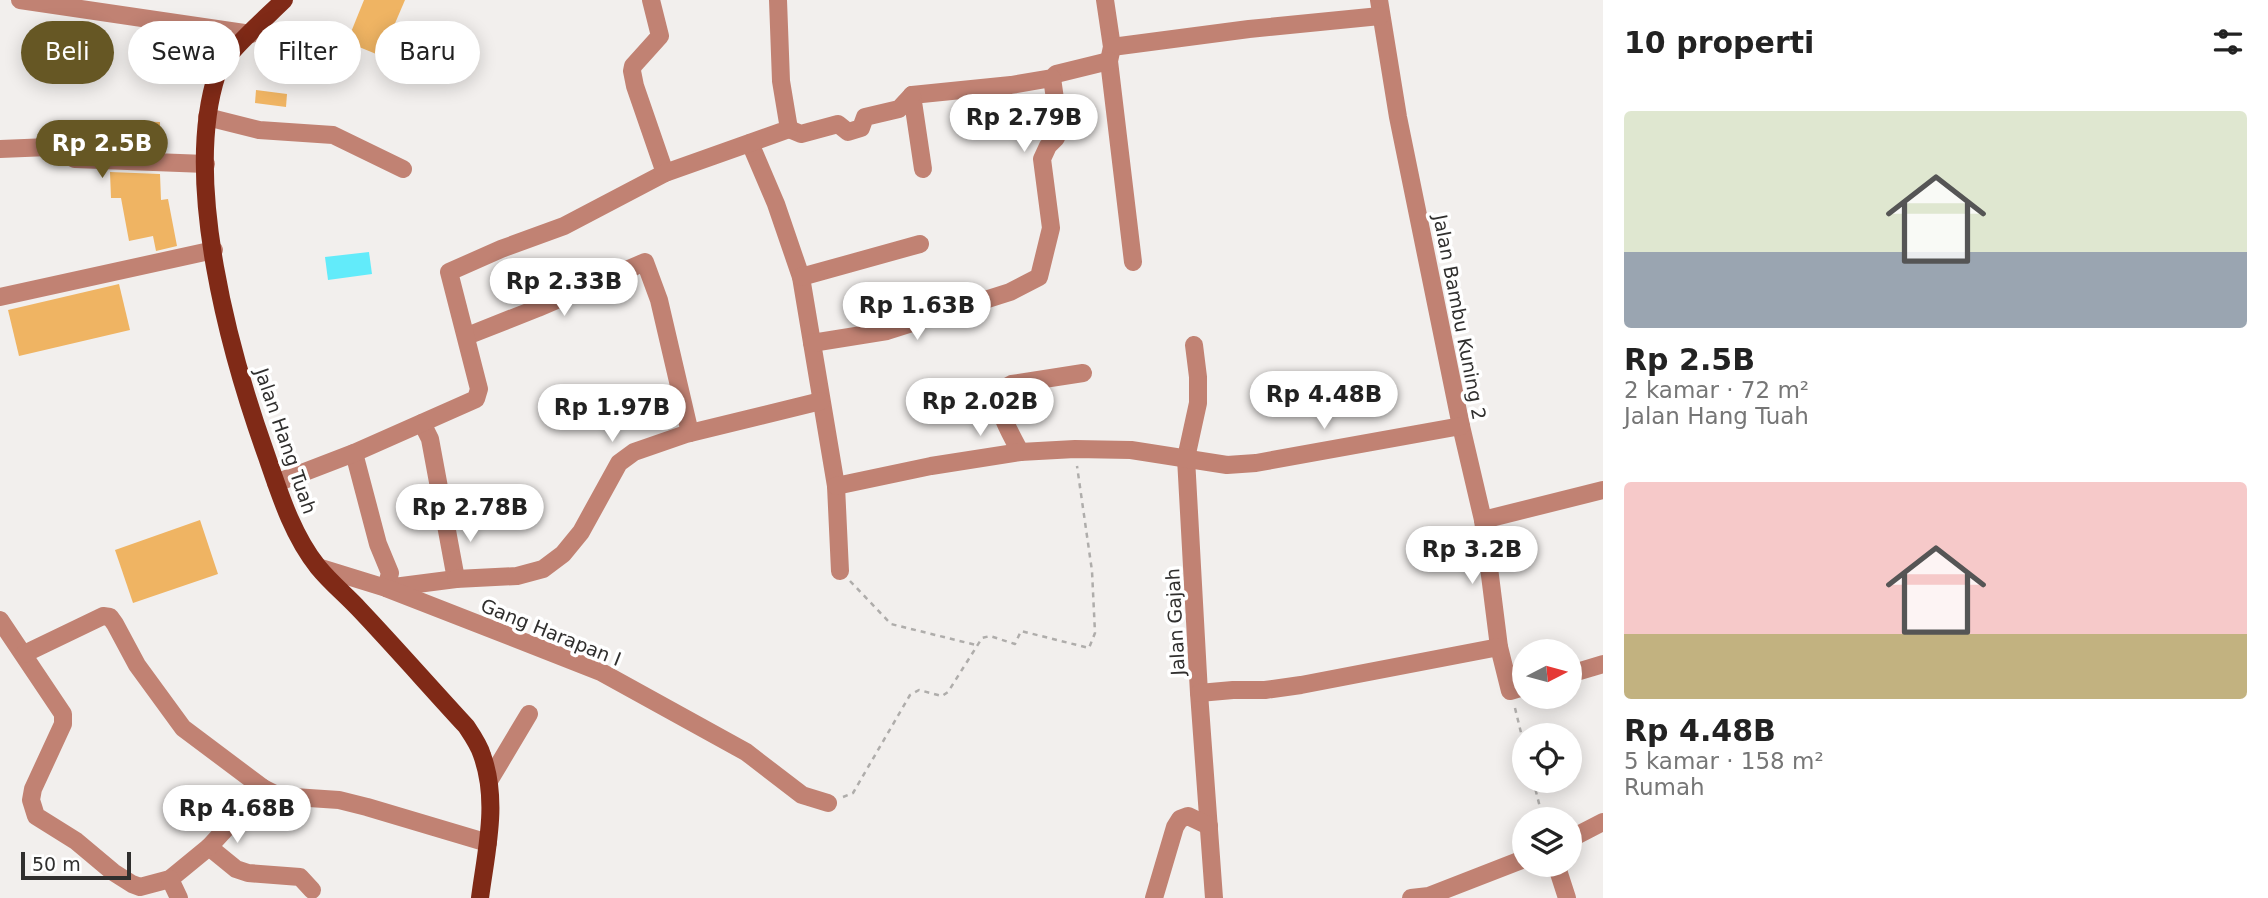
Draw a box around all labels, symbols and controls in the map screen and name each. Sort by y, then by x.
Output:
chip: Beli [21,21,114,84]
chip: Sewa [128,21,240,84]
chip: Filter [254,21,361,84]
chip: Baru [375,21,480,84]
icon: filters [2209,23,2247,61]
text: 10 properti [1624,25,1814,60]
pin: Rp 2.79B [952,94,1096,154]
text: Rp 2.79B [966,104,1082,130]
pin: Rp 2.5B [37,120,167,180]
text: Rp 2.5B [52,130,152,156]
icon: home [1873,156,1999,282]
street label: Jalan Bambu Kuning 2 [1429,211,1491,422]
pin: Rp 2.33B [492,258,636,318]
text: Rp 2.33B [506,268,622,294]
pin: Rp 1.63B [845,282,989,342]
text: Rp 1.63B [859,292,975,318]
text: Rp 2.5B [1624,342,1755,377]
street label: Jalan Hang Tuah [250,364,321,517]
pin: Rp 4.48B [1252,372,1396,431]
text: 2 kamar · 72 m² [1624,377,1809,403]
pin: Rp 2.02B [908,378,1052,438]
text: Rp 4.48B [1266,381,1382,407]
pin: Rp 1.97B [540,384,684,444]
text: Rp 2.02B [922,388,1038,414]
text: Rp 1.97B [554,394,670,420]
text: Jalan Hang Tuah [1624,403,1809,429]
pin: Rp 2.78B [398,484,542,544]
text: Rp 2.78B [412,494,528,520]
pin: Rp 3.2B [1407,526,1537,586]
icon: home [1873,527,1999,653]
text: Rp 3.2B [1422,536,1522,562]
street label: Jalan Gajah [1161,568,1189,677]
street label: Gang Harapan I [478,594,624,670]
north arrow [1512,639,1582,709]
map controls [1512,639,1582,877]
text: Rp 4.48B [1624,713,1776,748]
button: locate [1512,723,1582,793]
text: 5 kamar · 158 m² [1624,748,1824,774]
text: Rumah [1624,774,1705,800]
pin: Rp 4.68B [165,786,309,845]
text: Rp 4.68B [179,795,295,821]
button: layers [1512,807,1582,877]
scale bar [21,849,131,881]
text: 50 m [32,853,81,875]

